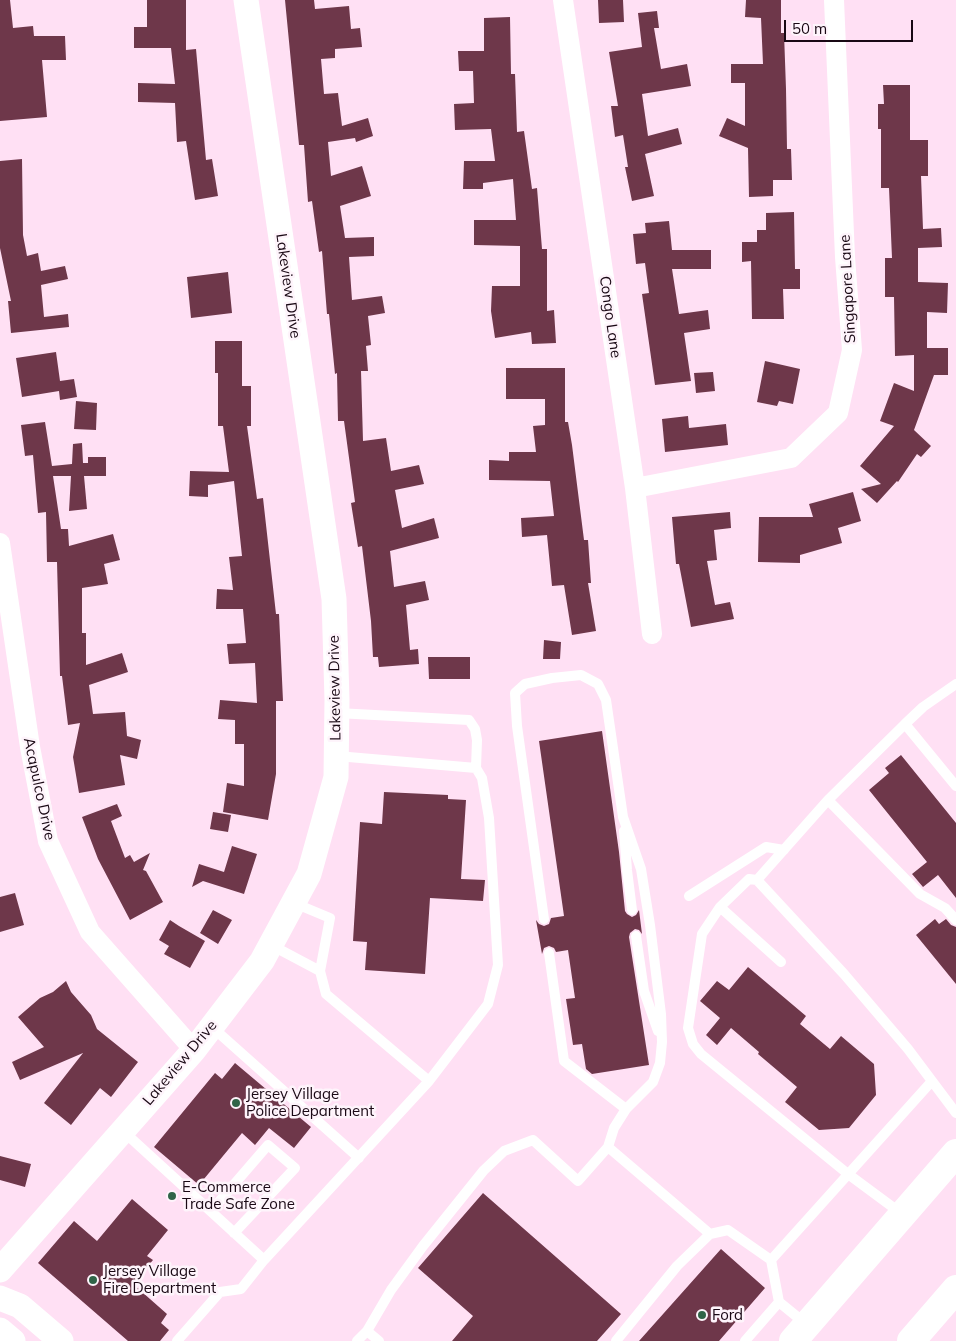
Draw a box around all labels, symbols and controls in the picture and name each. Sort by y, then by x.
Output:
scale bar [786,10,915,42]
text: 50 m [792,19,827,38]
street label: Lakeview Drive [272,232,304,340]
street label: Singapore Lane [836,234,860,344]
street label: Congo Lane [595,275,625,359]
street label: Lakeview Drive [325,635,345,741]
street label: Acapulco Drive [19,736,59,842]
street label: Lakeview Drive [139,1017,221,1109]
place label: Jersey Village Police Department [246,1085,374,1120]
marker: Jersey Village Police Department [230,1097,242,1109]
place label: E-Commerce Trade Safe Zone [182,1178,295,1213]
marker: E-Commerce Trade Safe Zone [166,1190,178,1202]
place label: Jersey Village Fire Department [103,1262,216,1297]
marker: Jersey Village Fire Department [87,1274,99,1286]
place label: Ford [712,1306,743,1324]
marker: Ford [696,1309,708,1321]

